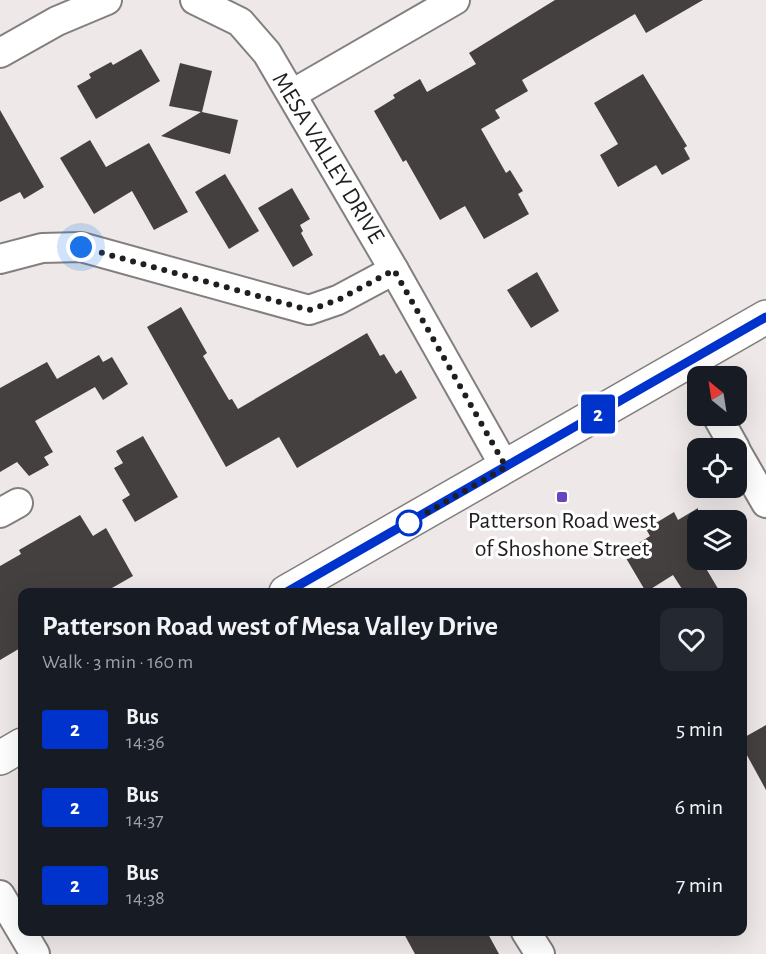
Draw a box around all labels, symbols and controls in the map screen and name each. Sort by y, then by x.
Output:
street label: MESA VALLEY DRIVE [268,68,389,248]
your location [66,232,96,262]
north arrow [687,366,747,426]
map controls [687,366,747,570]
line badge: 2 [578,394,618,434]
text: 2 [593,404,603,425]
button: locate [687,438,747,498]
marker: Patterson Road west of Shoshone Street [555,490,569,504]
place label: Patterson Road west of Shoshone Street [468,509,657,561]
unlabelled marker [396,510,422,536]
button: layers [687,510,747,570]
button: heart [660,608,723,671]
text: Patterson Road west of Mesa Valley Drive [42,613,498,641]
text: Walk · 3 min · 160 m [42,652,193,672]
text: Bus [126,706,159,728]
text: 5 min [676,718,723,740]
text: 2 [70,719,80,740]
text: 14:36 [126,732,165,752]
text: Bus [126,784,159,806]
text: 6 min [675,796,723,818]
text: 2 [70,797,80,818]
text: 14:37 [126,810,164,830]
text: Bus [126,862,159,884]
text: 7 min [676,874,723,896]
text: 2 [70,875,80,896]
text: 14:38 [126,888,165,908]

